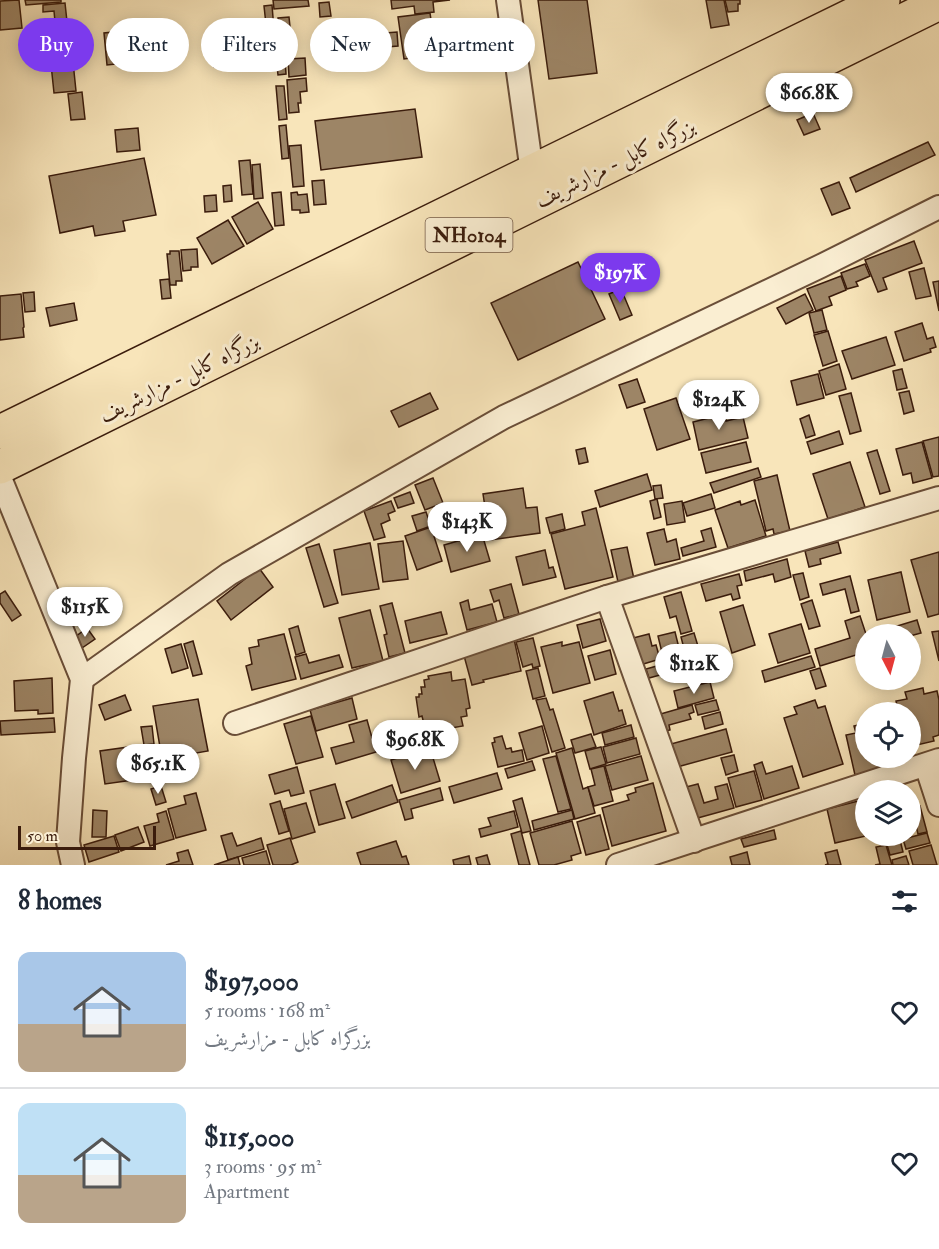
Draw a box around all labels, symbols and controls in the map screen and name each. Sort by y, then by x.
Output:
chip: Buy [18,18,94,72]
chip: Rent [106,18,189,72]
chip: Filters [201,18,298,72]
chip: New [310,18,392,72]
chip: Apartment [404,18,535,72]
pin: $66.8K [760,73,858,124]
text: $66.8K [780,80,838,105]
street label: بزرگراه کابل - مزارشریف [530,112,700,215]
road number: NH0104 [426,218,512,252]
pin: $197K [578,253,662,304]
text: $197K [594,260,646,285]
street label: بزرگراه کابل - مزارشریف [94,327,264,430]
pin: $124K [677,380,761,431]
text: $124K [692,387,746,412]
pin: $143K [425,502,509,553]
text: $143K [442,509,492,534]
pin: $115K [43,587,127,638]
text: $115K [61,594,109,619]
north arrow [855,624,921,690]
map controls [855,624,921,846]
pin: $112K [652,644,736,695]
text: $112K [669,651,719,676]
button: locate [855,702,921,768]
pin: $96.8K [366,720,464,771]
text: $96.8K [386,727,444,752]
pin: $65.1K [109,744,207,795]
text: $65.1K [131,751,185,776]
button: layers [855,780,921,846]
scale bar [18,823,156,850]
text: 50 m [27,826,58,846]
text: 8 homes [18,885,102,917]
icon: filters [888,885,921,918]
text: $197,000 [204,966,299,998]
icon: home [66,976,138,1048]
icon: heart [888,996,921,1029]
text: 5 rooms · 168 m² [204,998,330,1023]
text: بزرگراه کابل - مزارشریف [204,1026,370,1051]
text: $115,000 [204,1122,294,1154]
icon: home [66,1127,138,1199]
icon: heart [888,1147,921,1180]
text: 3 rooms · 95 m² [204,1154,322,1179]
text: Apartment [204,1179,289,1204]

